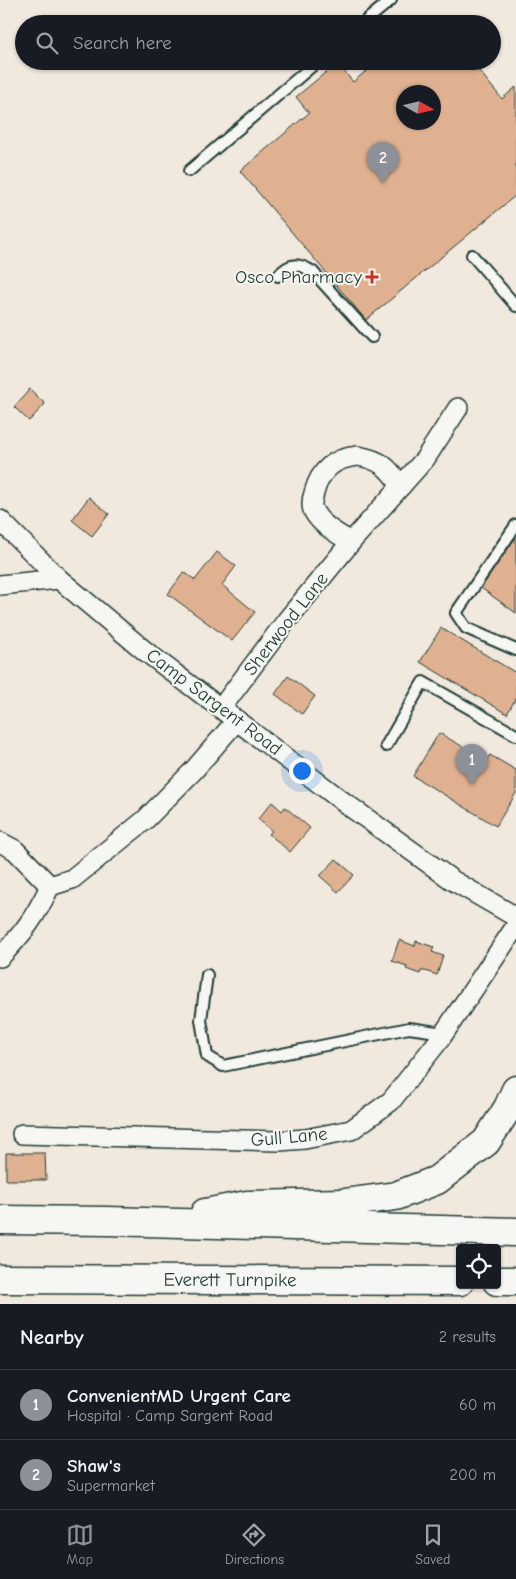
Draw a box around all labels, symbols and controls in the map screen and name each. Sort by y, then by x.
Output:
search box [15,15,501,70]
icon: search [33,29,61,57]
text: Search here [73,32,172,54]
north arrow [396,85,441,130]
pin: 2 [367,142,399,183]
place label: Osco Pharmacy [235,266,362,288]
marker: Osco Pharmacy [366,271,378,283]
street label: Sherwood Lane [239,568,333,680]
street label: Camp Sargent Road [142,644,286,760]
pin: 1 [456,744,488,785]
your location [289,758,315,784]
street label: Gull Lane [250,1123,328,1151]
map controls [456,1244,501,1289]
button: locate [456,1244,501,1289]
street label: Everett Turnpike [163,1269,297,1291]
text: Nearby [20,1325,84,1349]
text: 2 results [439,1328,496,1346]
text: ConvenientMD Urgent Care [67,1385,291,1407]
text: 1 [33,1396,39,1414]
text: 60 m [459,1396,496,1414]
text: Hospital · Camp Sargent Road [67,1407,273,1425]
text: Shaw's [67,1455,121,1477]
text: 2 [32,1466,40,1484]
text: 200 m [450,1466,496,1484]
text: Supermarket [67,1477,155,1495]
tab: Map [66,1521,94,1568]
tab: Directions [225,1521,284,1568]
tab: Saved [415,1521,450,1568]

